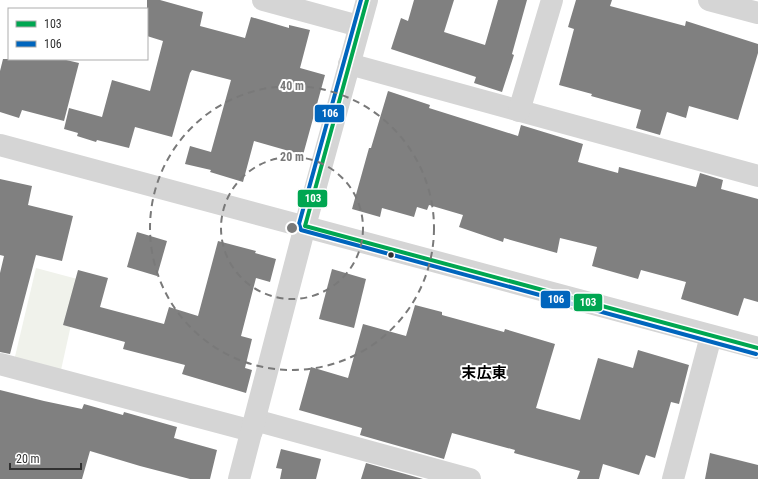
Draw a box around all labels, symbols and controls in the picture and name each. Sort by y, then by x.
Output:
legend [8,8,148,60]
text: 103 [44,17,62,31]
text: 106 [44,37,62,51]
text: 40 m [280,79,304,93]
line badge: 106 [314,104,345,123]
text: 106 [322,107,339,120]
text: 20 m [280,150,304,164]
line badge: 103 [297,189,328,208]
text: 103 [305,192,322,205]
centre of rings [285,221,299,235]
unlabelled marker [386,250,396,260]
line badge: 106 [540,290,571,309]
text: 106 [548,293,565,306]
line badge: 103 [573,293,603,312]
text: 103 [580,296,597,309]
district label: 末広東 [461,364,507,382]
scale bar [10,445,81,471]
text: 20 m [16,452,40,466]

